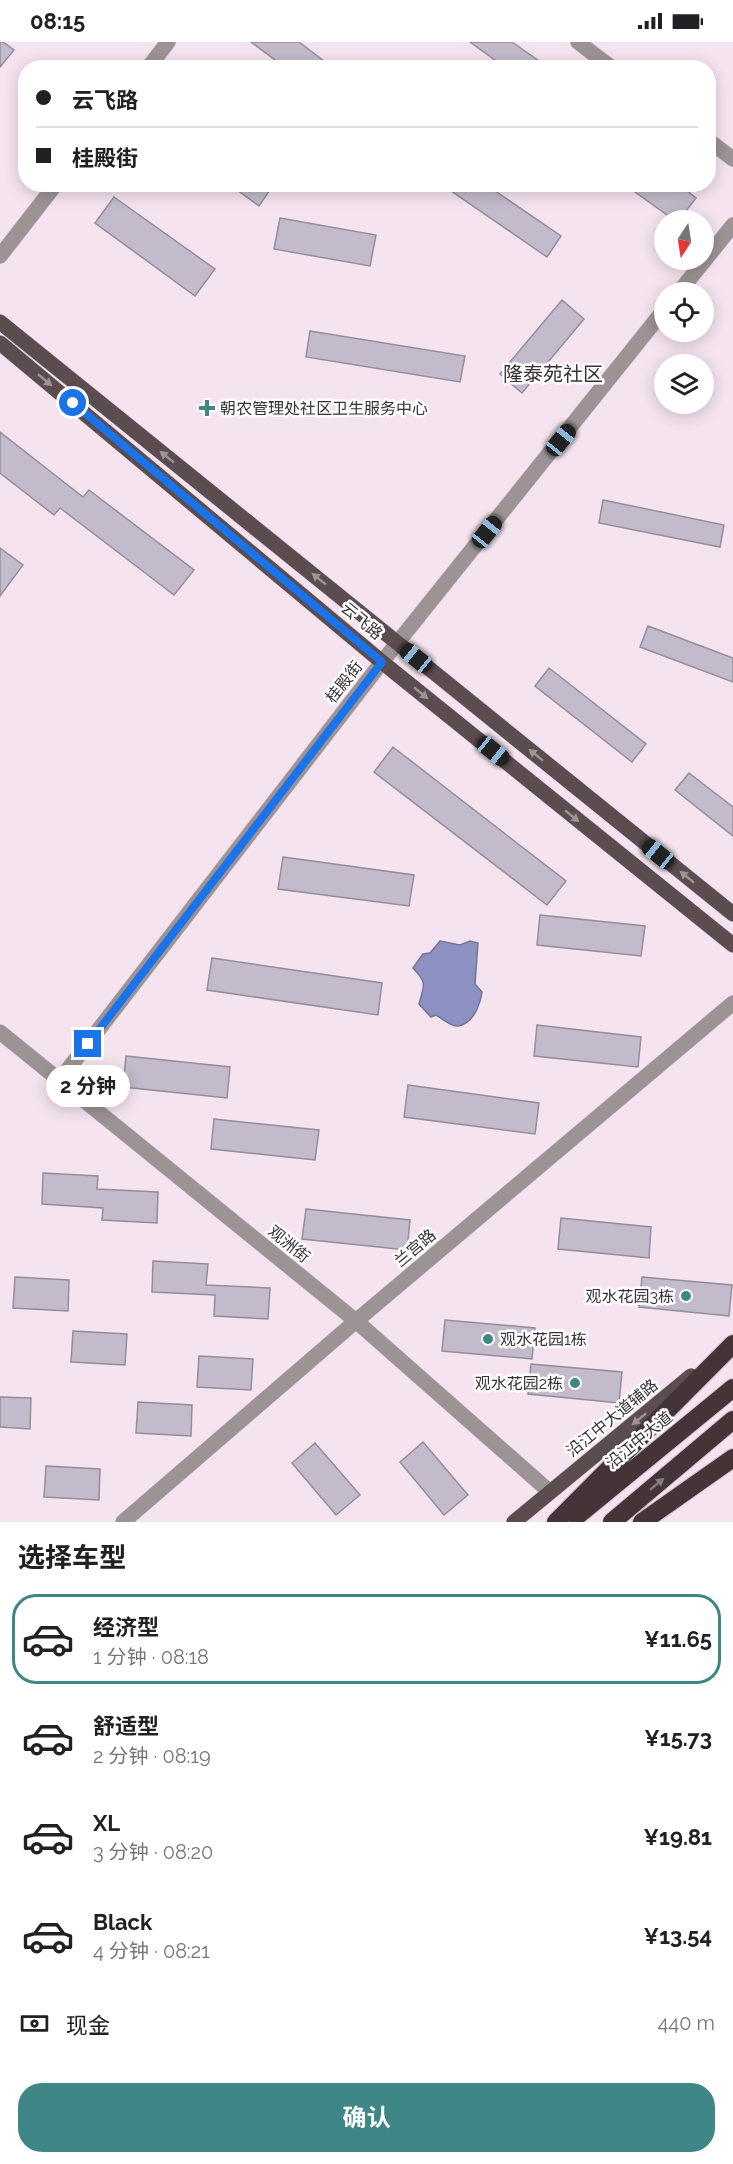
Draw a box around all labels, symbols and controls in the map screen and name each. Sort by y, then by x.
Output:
text: 08:15 [30,8,85,34]
text: 云飞路 [72,87,138,113]
text: 桂殿街 [72,145,138,171]
north arrow [654,210,714,270]
map controls [654,210,714,414]
button: locate [654,282,714,342]
button: layers [654,354,714,414]
district label: 隆泰苑社区 [503,362,603,386]
one-way arrow [37,373,52,386]
route start [59,389,86,416]
marker: 朝农管理处社区卫生服务中心 [198,399,216,417]
place label: 朝农管理处社区卫生服务中心 [220,399,428,418]
car [543,420,579,460]
one-way arrow [159,450,175,463]
car [469,512,505,552]
one-way arrow [311,574,326,586]
street label: 云飞路 [338,598,386,644]
car [396,640,436,676]
street label: 桂殿街 [322,657,366,707]
one-way arrow [413,686,429,699]
car [473,733,513,769]
one-way arrow [528,749,543,761]
one-way arrow [565,809,580,821]
car [638,836,678,872]
one-way arrow [680,872,695,884]
route end [74,1030,101,1057]
callout: 2 分钟 [46,1065,130,1107]
text: 2 分钟 [60,1074,116,1098]
street label: 观洲街 [264,1222,314,1266]
street label: 兰宫路 [391,1225,439,1271]
place label: 观水花园3栋 [585,1287,674,1306]
marker: 观水花园3栋 [679,1289,693,1303]
place label: 观水花园1栋 [500,1330,587,1349]
marker: 观水花园1栋 [481,1332,495,1346]
place label: 观水花园2栋 [475,1374,563,1393]
street label: 沿江中大道辅路 [562,1375,662,1461]
marker: 观水花园2栋 [568,1376,582,1390]
street label: 沿江中大道 [602,1407,676,1473]
one-way arrow [631,1412,647,1425]
one-way arrow [649,1478,665,1491]
text: 选择车型 [18,1542,126,1573]
icon: car [21,1612,75,1666]
text: 经济型 [93,1614,159,1640]
text: ¥11.65 [644,1626,712,1652]
text: 1 分钟 · 08:18 [93,1645,209,1669]
icon: car [21,1711,75,1765]
text: 舒适型 [93,1713,159,1739]
text: ¥15.73 [644,1725,712,1751]
text: 2 分钟 · 08:19 [93,1744,211,1768]
icon: car [21,1810,75,1864]
text: XL [93,1810,120,1836]
text: ¥19.81 [643,1824,712,1850]
text: 3 分钟 · 08:20 [93,1840,213,1864]
icon: car [21,1909,75,1963]
text: Black [93,1909,152,1935]
text: ¥13.54 [643,1923,712,1949]
text: 4 分钟 · 08:21 [93,1939,210,1963]
icon: cash [18,2007,51,2040]
text: 440 m [657,2011,715,2035]
text: 现金 [66,2012,110,2038]
button: 确认 [18,2083,715,2152]

